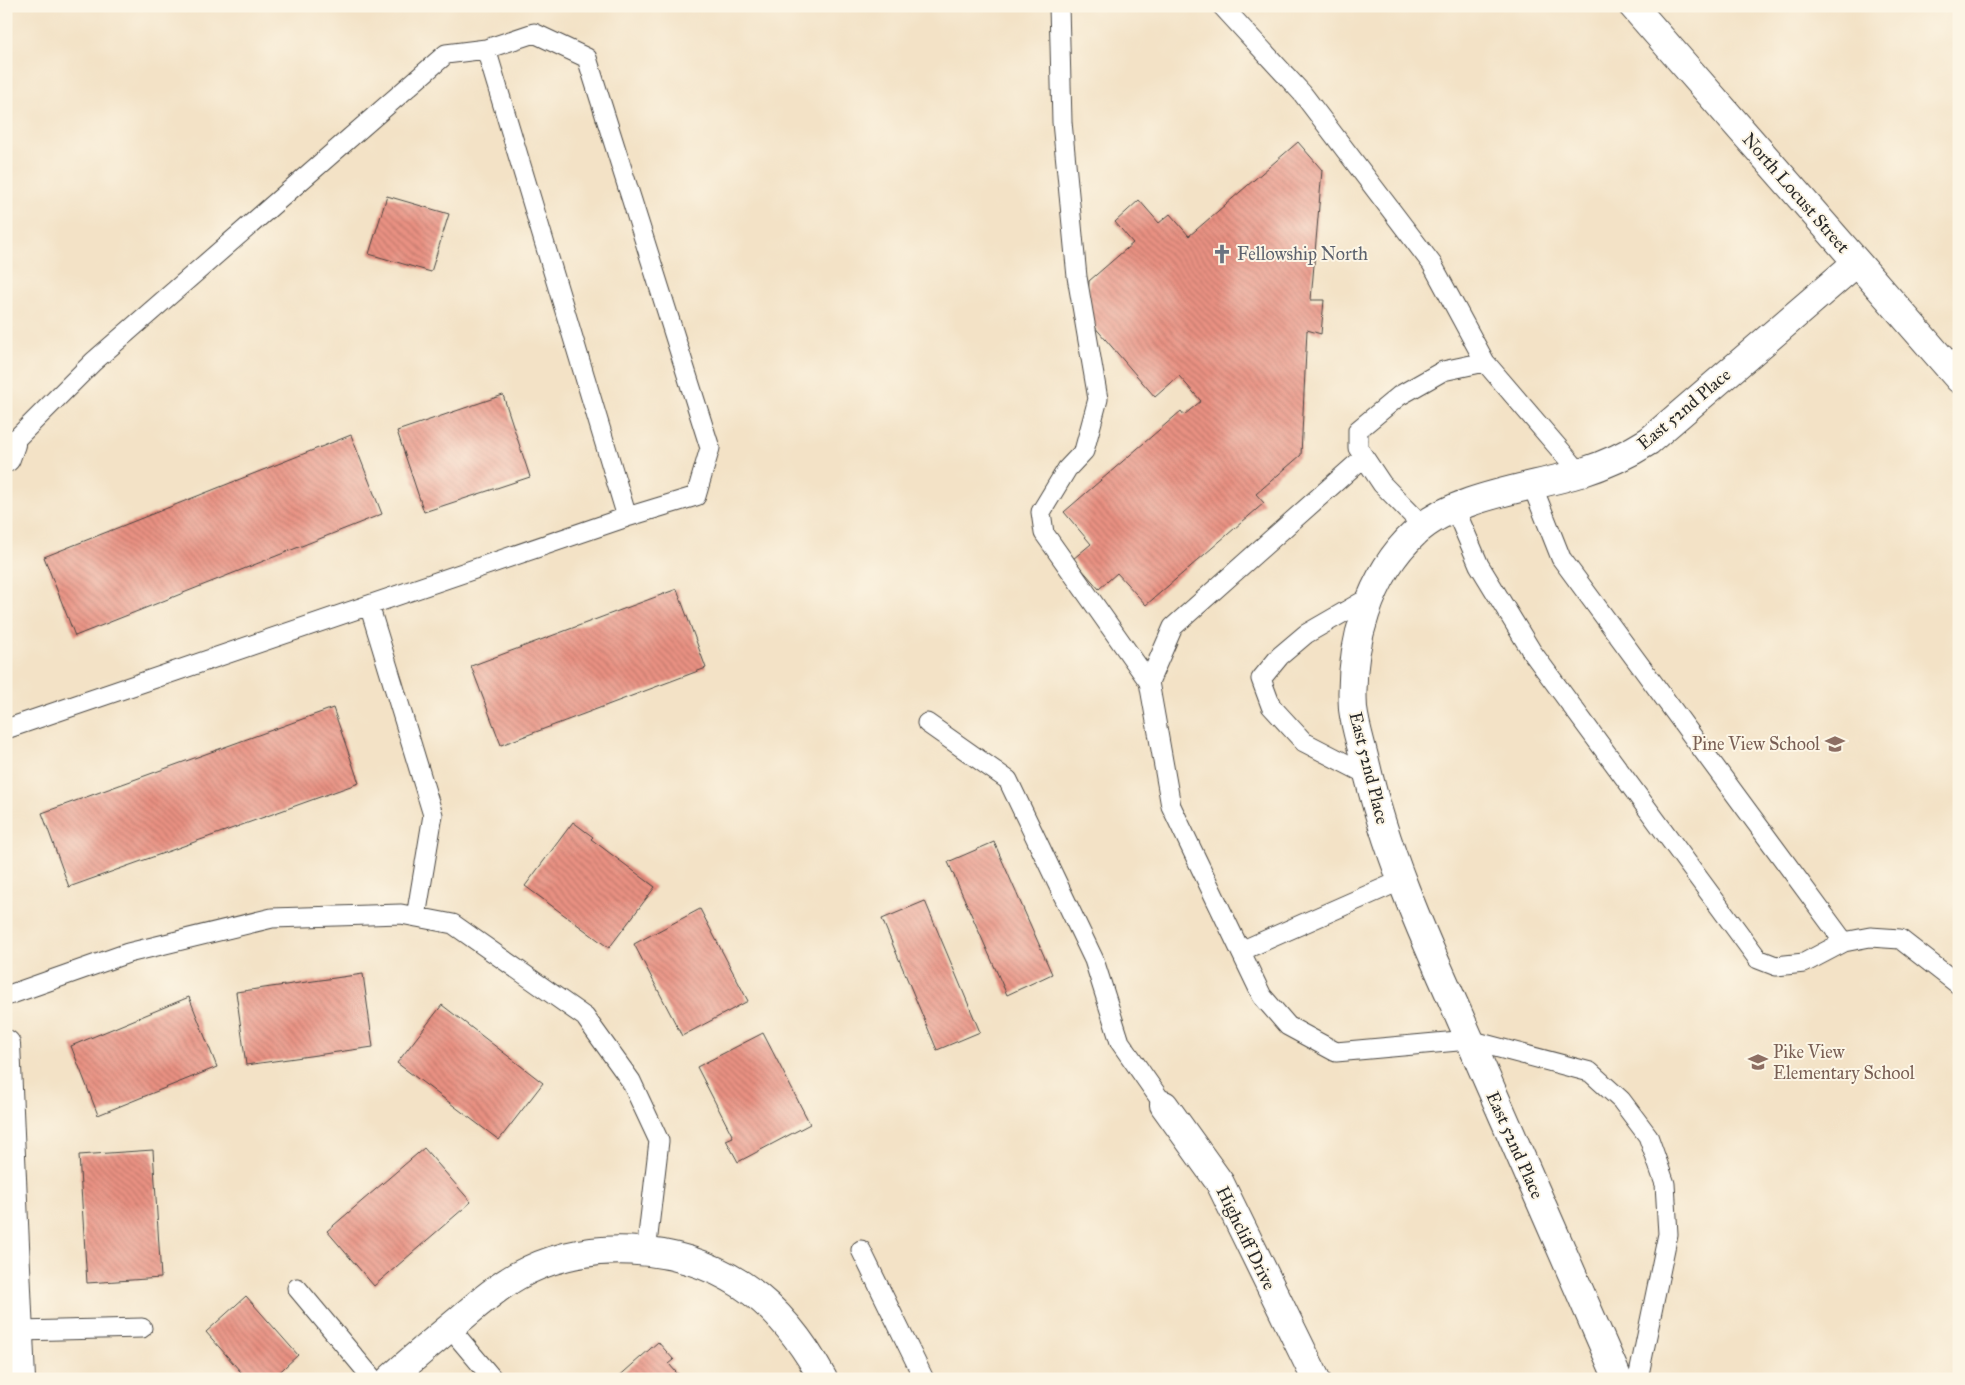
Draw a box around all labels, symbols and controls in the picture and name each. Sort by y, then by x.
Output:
street label: North Locust Street [1738,128,1855,258]
church icon: Fellowship North [1211,243,1233,265]
place label: Fellowship North [1237,243,1368,265]
street label: East 52nd Place [1633,364,1735,454]
street label: East 52nd Place [1344,710,1394,826]
place label: Pine View School [1692,733,1820,755]
school or university icon: Pine View School [1824,733,1846,755]
place label: Pike View Elementary School [1773,1041,1915,1084]
school or university icon: Pike View Elementary School [1747,1051,1769,1073]
street label: East 52nd Place [1482,1088,1548,1202]
street label: Highcliff Drive [1211,1183,1281,1294]

